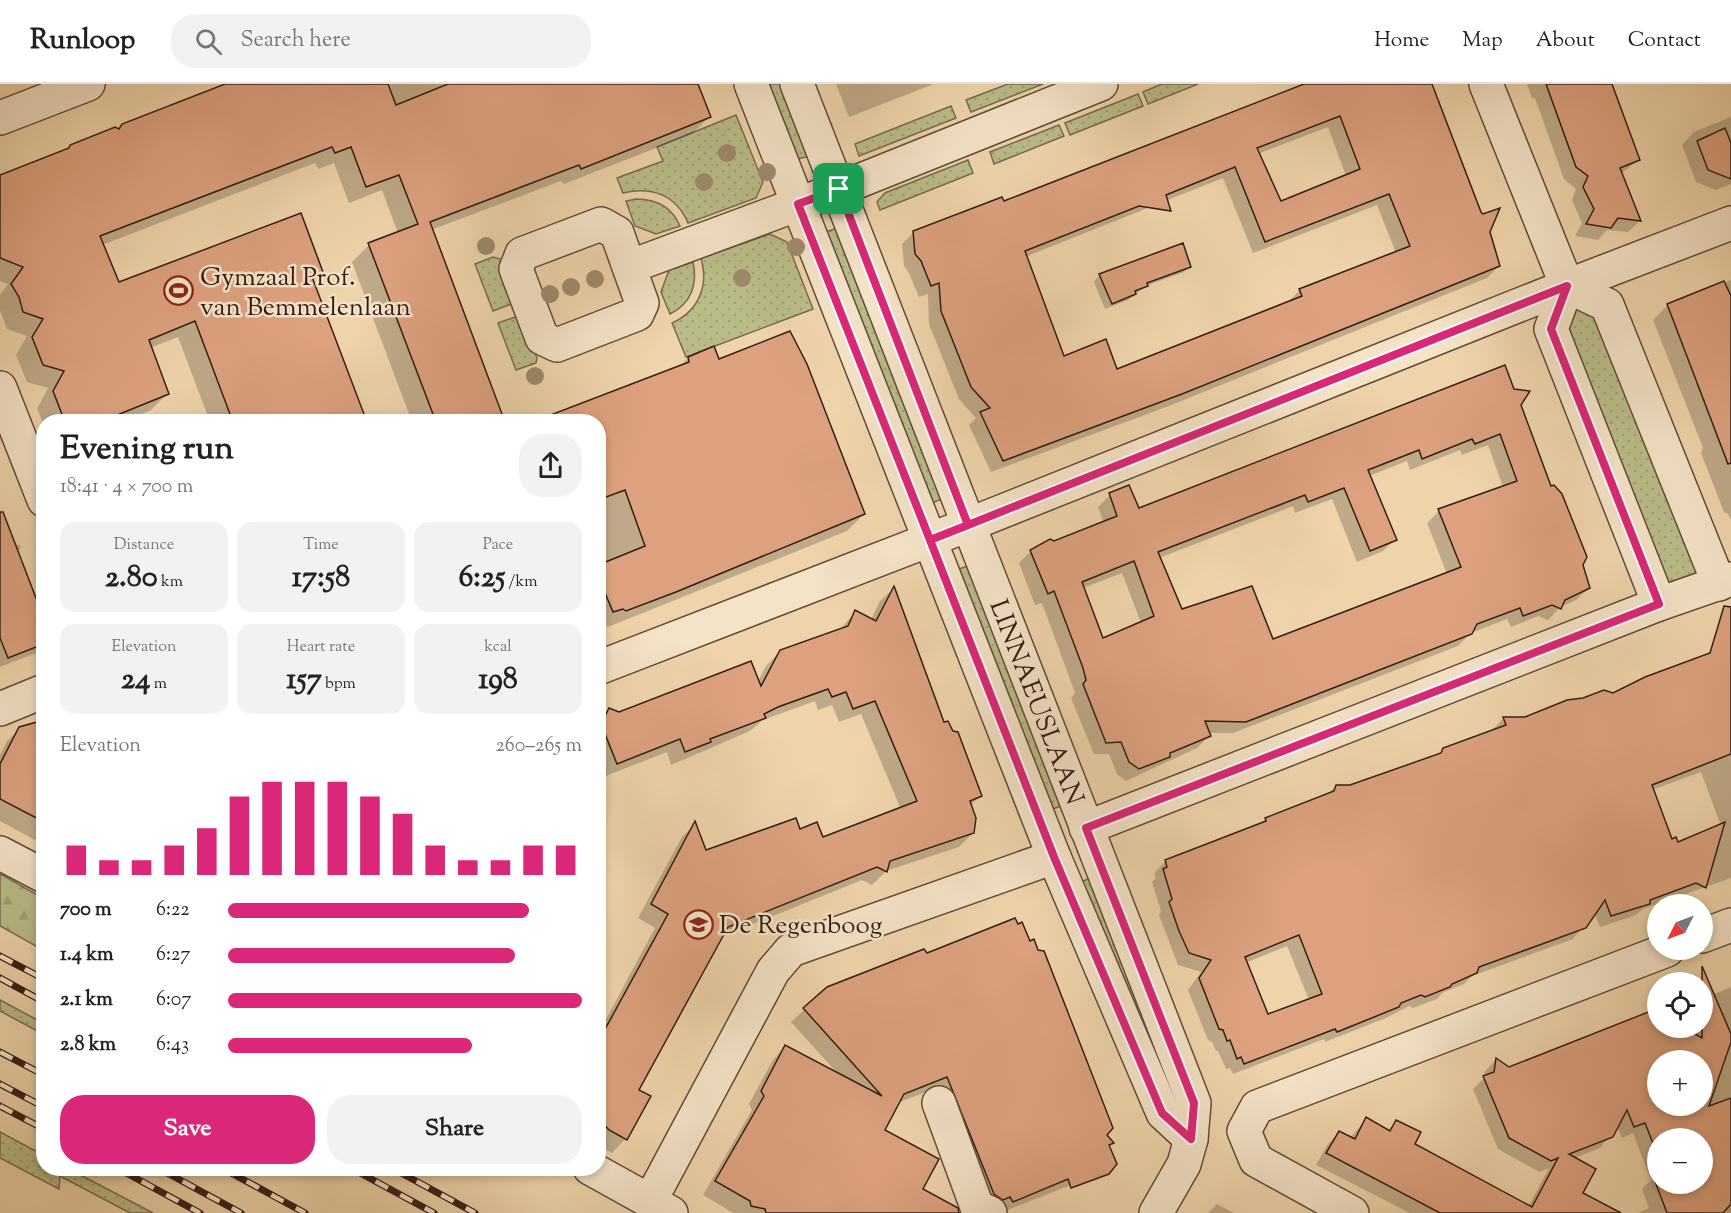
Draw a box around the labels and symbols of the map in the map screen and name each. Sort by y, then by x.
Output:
pin [813,163,864,214]
place label: Gymzaal Prof. van Bemmelenlaan [200,260,411,327]
sports icon: Gymzaal Prof. van Bemmelenlaan [163,275,195,307]
street label: LINNAEUSLAAN [979,595,1092,811]
north arrow [1647,894,1713,960]
school or university icon: De Regenboog [682,908,714,940]
place label: De Regenboog [719,908,882,945]

